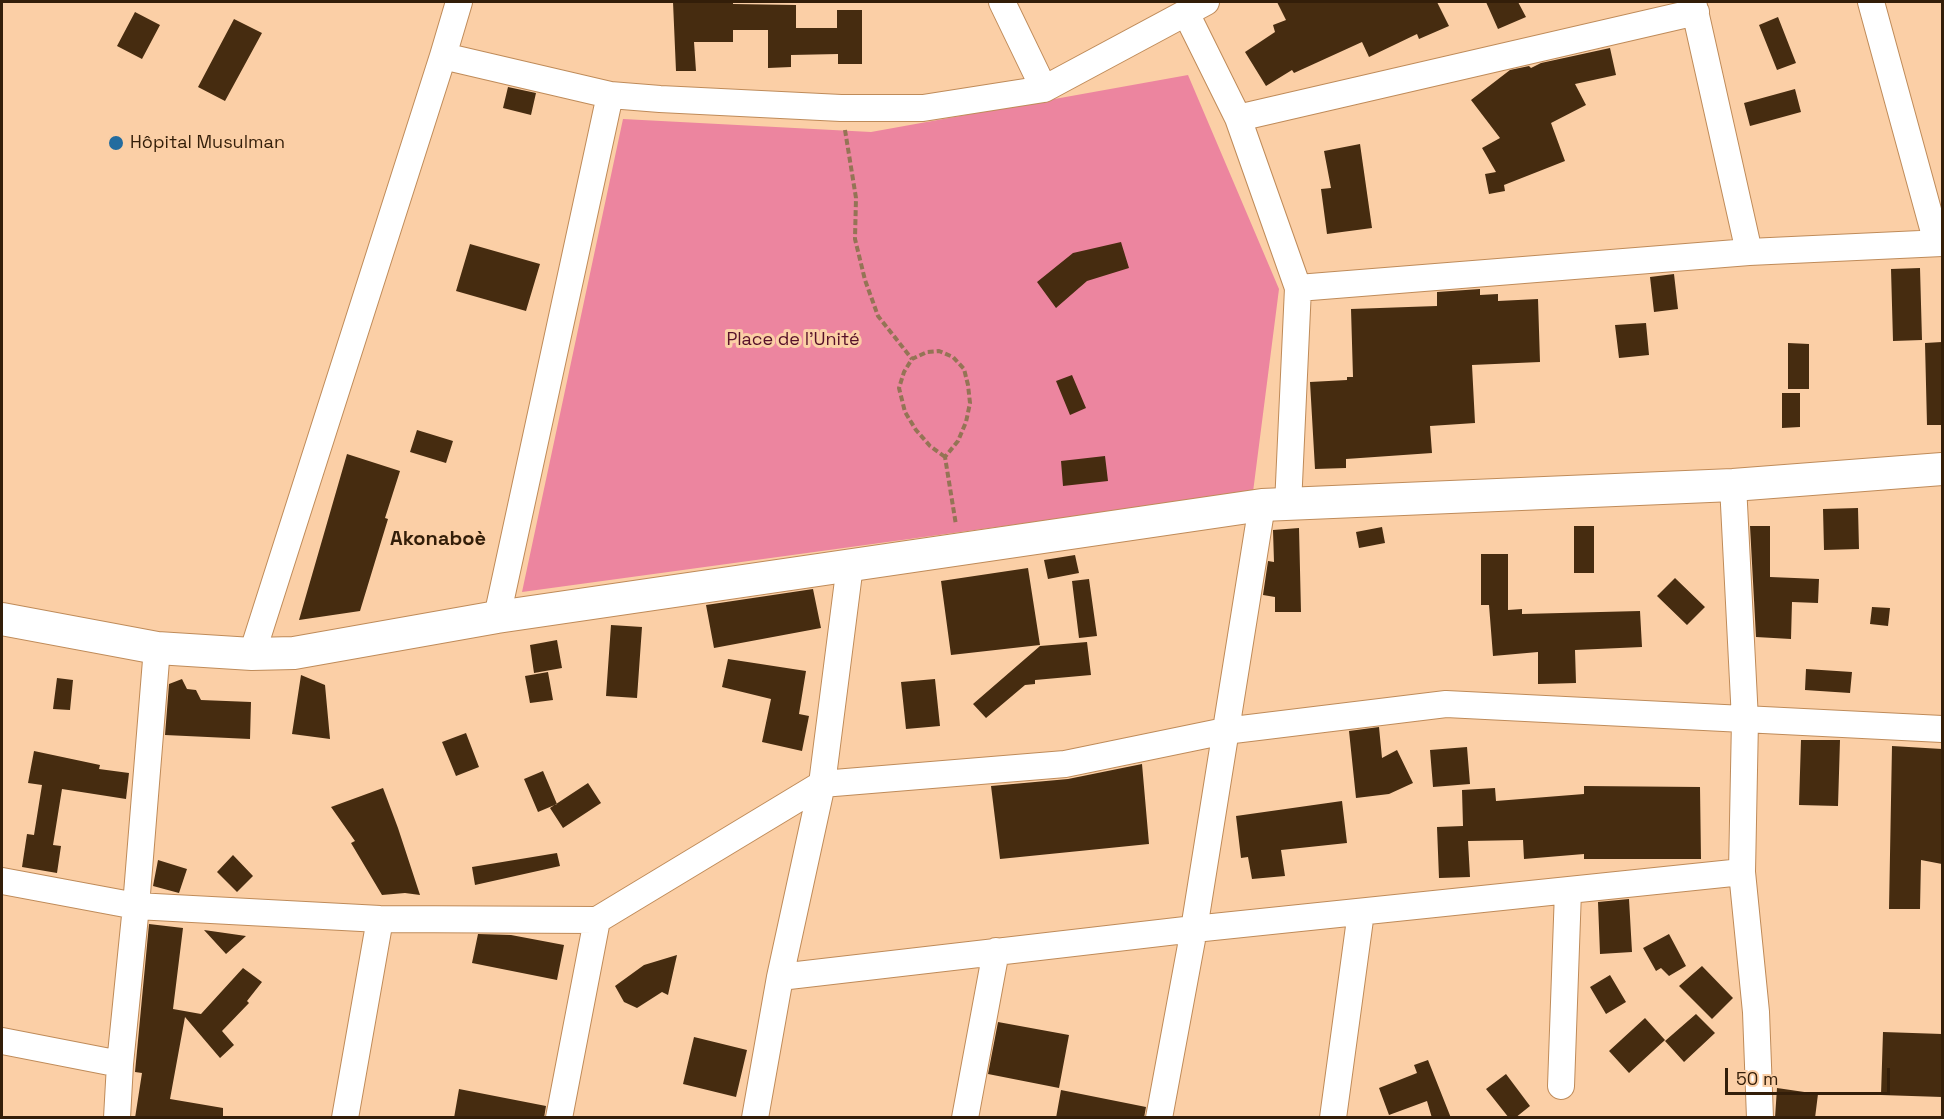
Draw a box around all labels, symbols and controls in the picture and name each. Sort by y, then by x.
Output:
place label: Hôpital Musulman [130,132,285,154]
marker: Hôpital Musulman [107,134,125,152]
park label: Place de l'Unité [726,329,860,351]
district label: Akonaboè [390,528,486,552]
scale bar [1728,1056,1893,1094]
text: 50 m [1736,1067,1778,1090]

